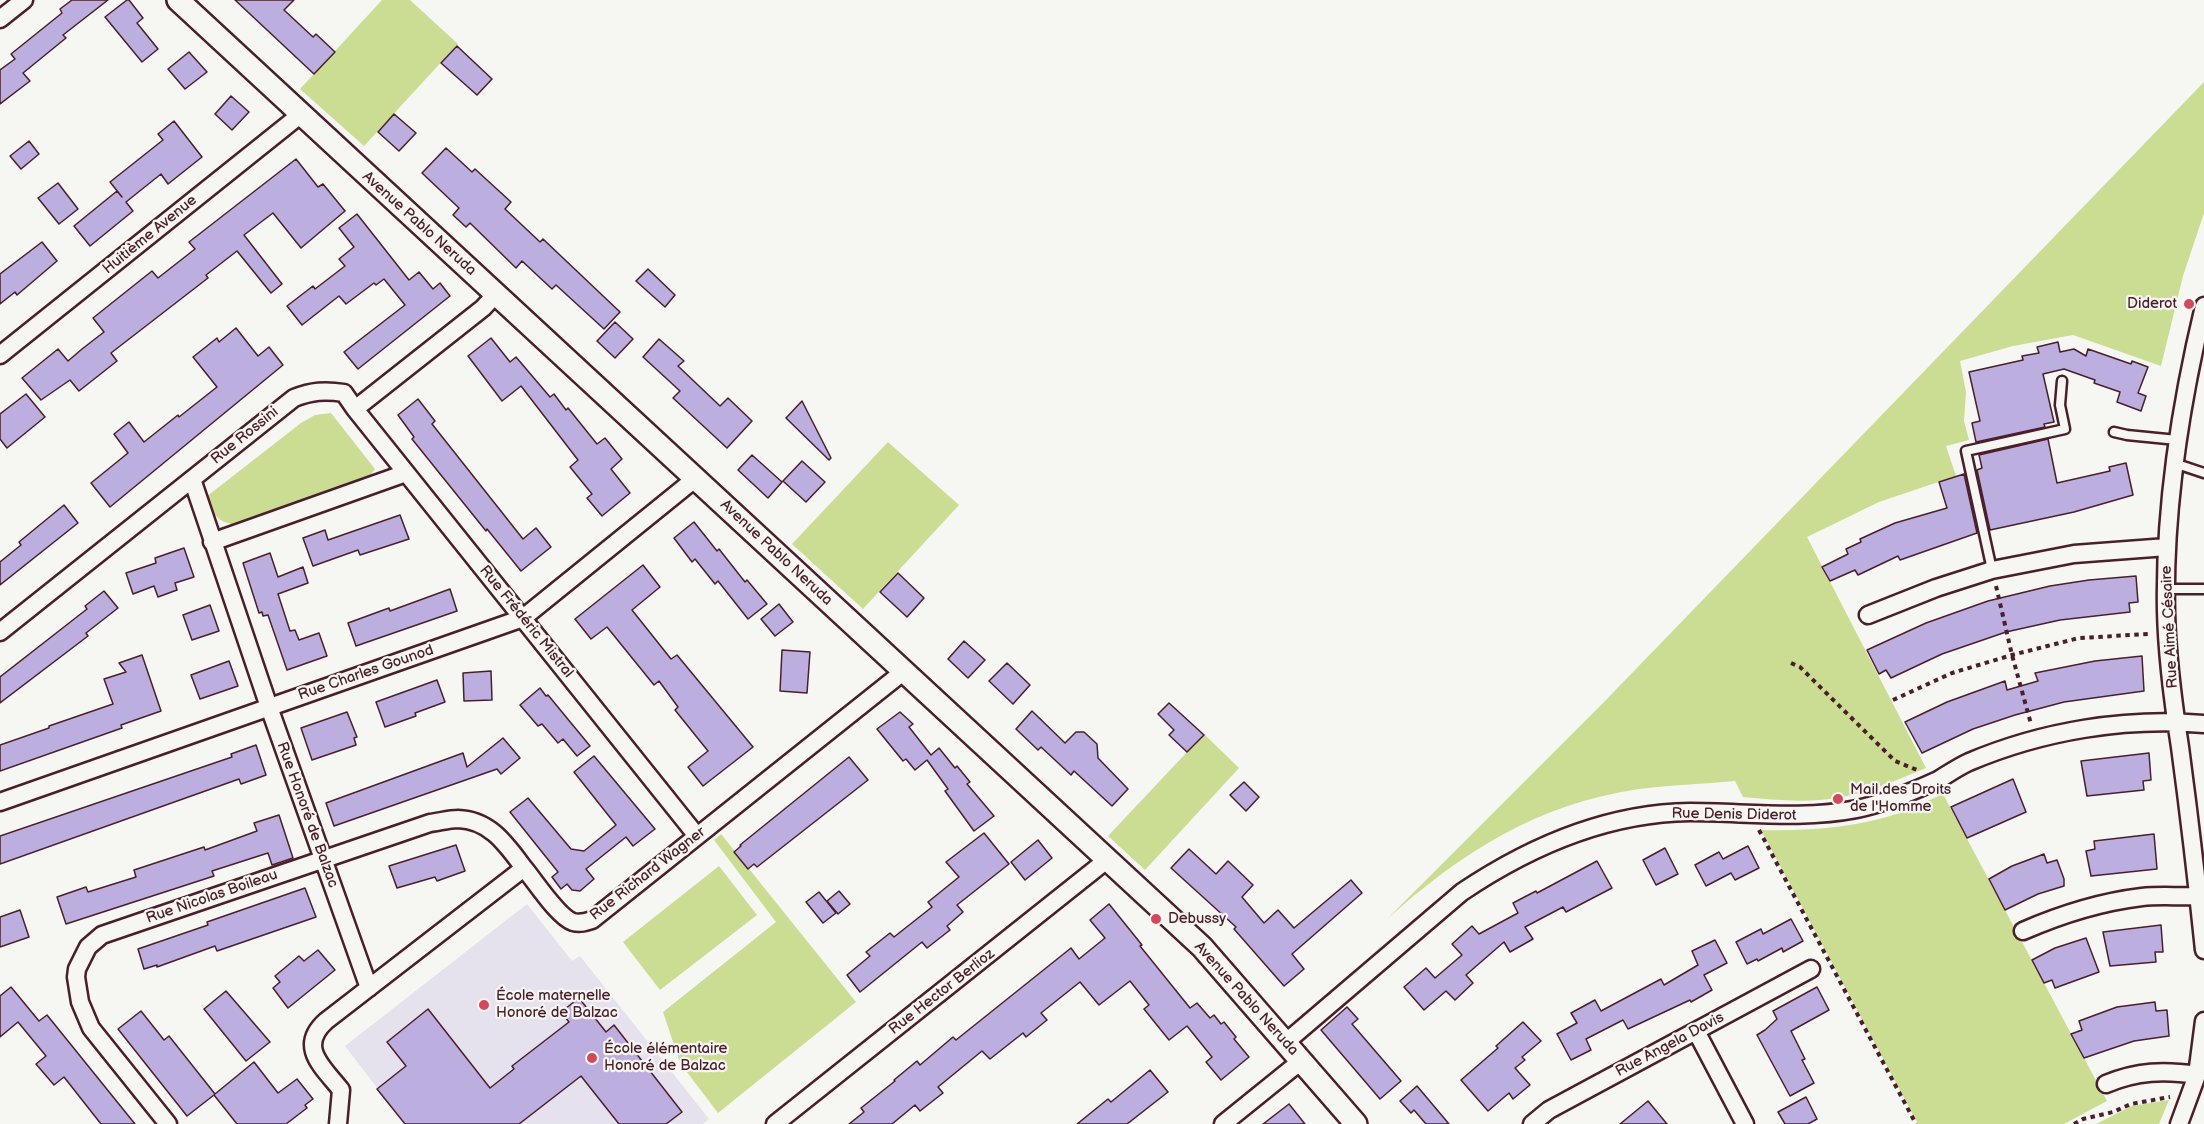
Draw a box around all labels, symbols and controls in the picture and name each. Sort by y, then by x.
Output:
street label: Avenue Pablo Neruda [358,168,480,280]
street label: Huitième Avenue [99,192,201,278]
place label: Diderot [2127,295,2177,313]
marker: Diderot [2182,297,2196,311]
street label: Rue Rossini [208,403,282,469]
street label: Avenue Pablo Neruda [716,496,836,610]
street label: Rue Frédéric Mistral [475,562,577,682]
street label: Rue Aimé Césaire [2158,565,2182,689]
street label: Rue Charles Gounod [296,641,436,705]
street label: Rue Honoré de Balzac [272,740,342,890]
place label: Mail des Droits de l'Homme [1850,781,1951,816]
marker: Mail des Droits de l'Homme [1831,792,1845,806]
street label: Rue Denis Diderot [1671,805,1797,825]
street label: Rue Richard Wagner [587,823,709,925]
street label: Rue Nicolas Boileau [144,866,280,928]
place label: Debussy [1168,910,1226,928]
marker: Debussy [1149,912,1163,926]
street label: Avenue Pablo Neruda [1190,938,1302,1060]
street label: Rue Hector Berlioz [886,945,998,1039]
place label: École maternelle Honoré de Balzac [496,987,618,1022]
marker: École maternelle Honoré de Balzac [477,998,491,1012]
street label: Rue Angela Davis [1613,1009,1727,1081]
place label: École élémentaire Honoré de Balzac [604,1040,727,1075]
marker: École élémentaire Honoré de Balzac [585,1051,599,1065]

